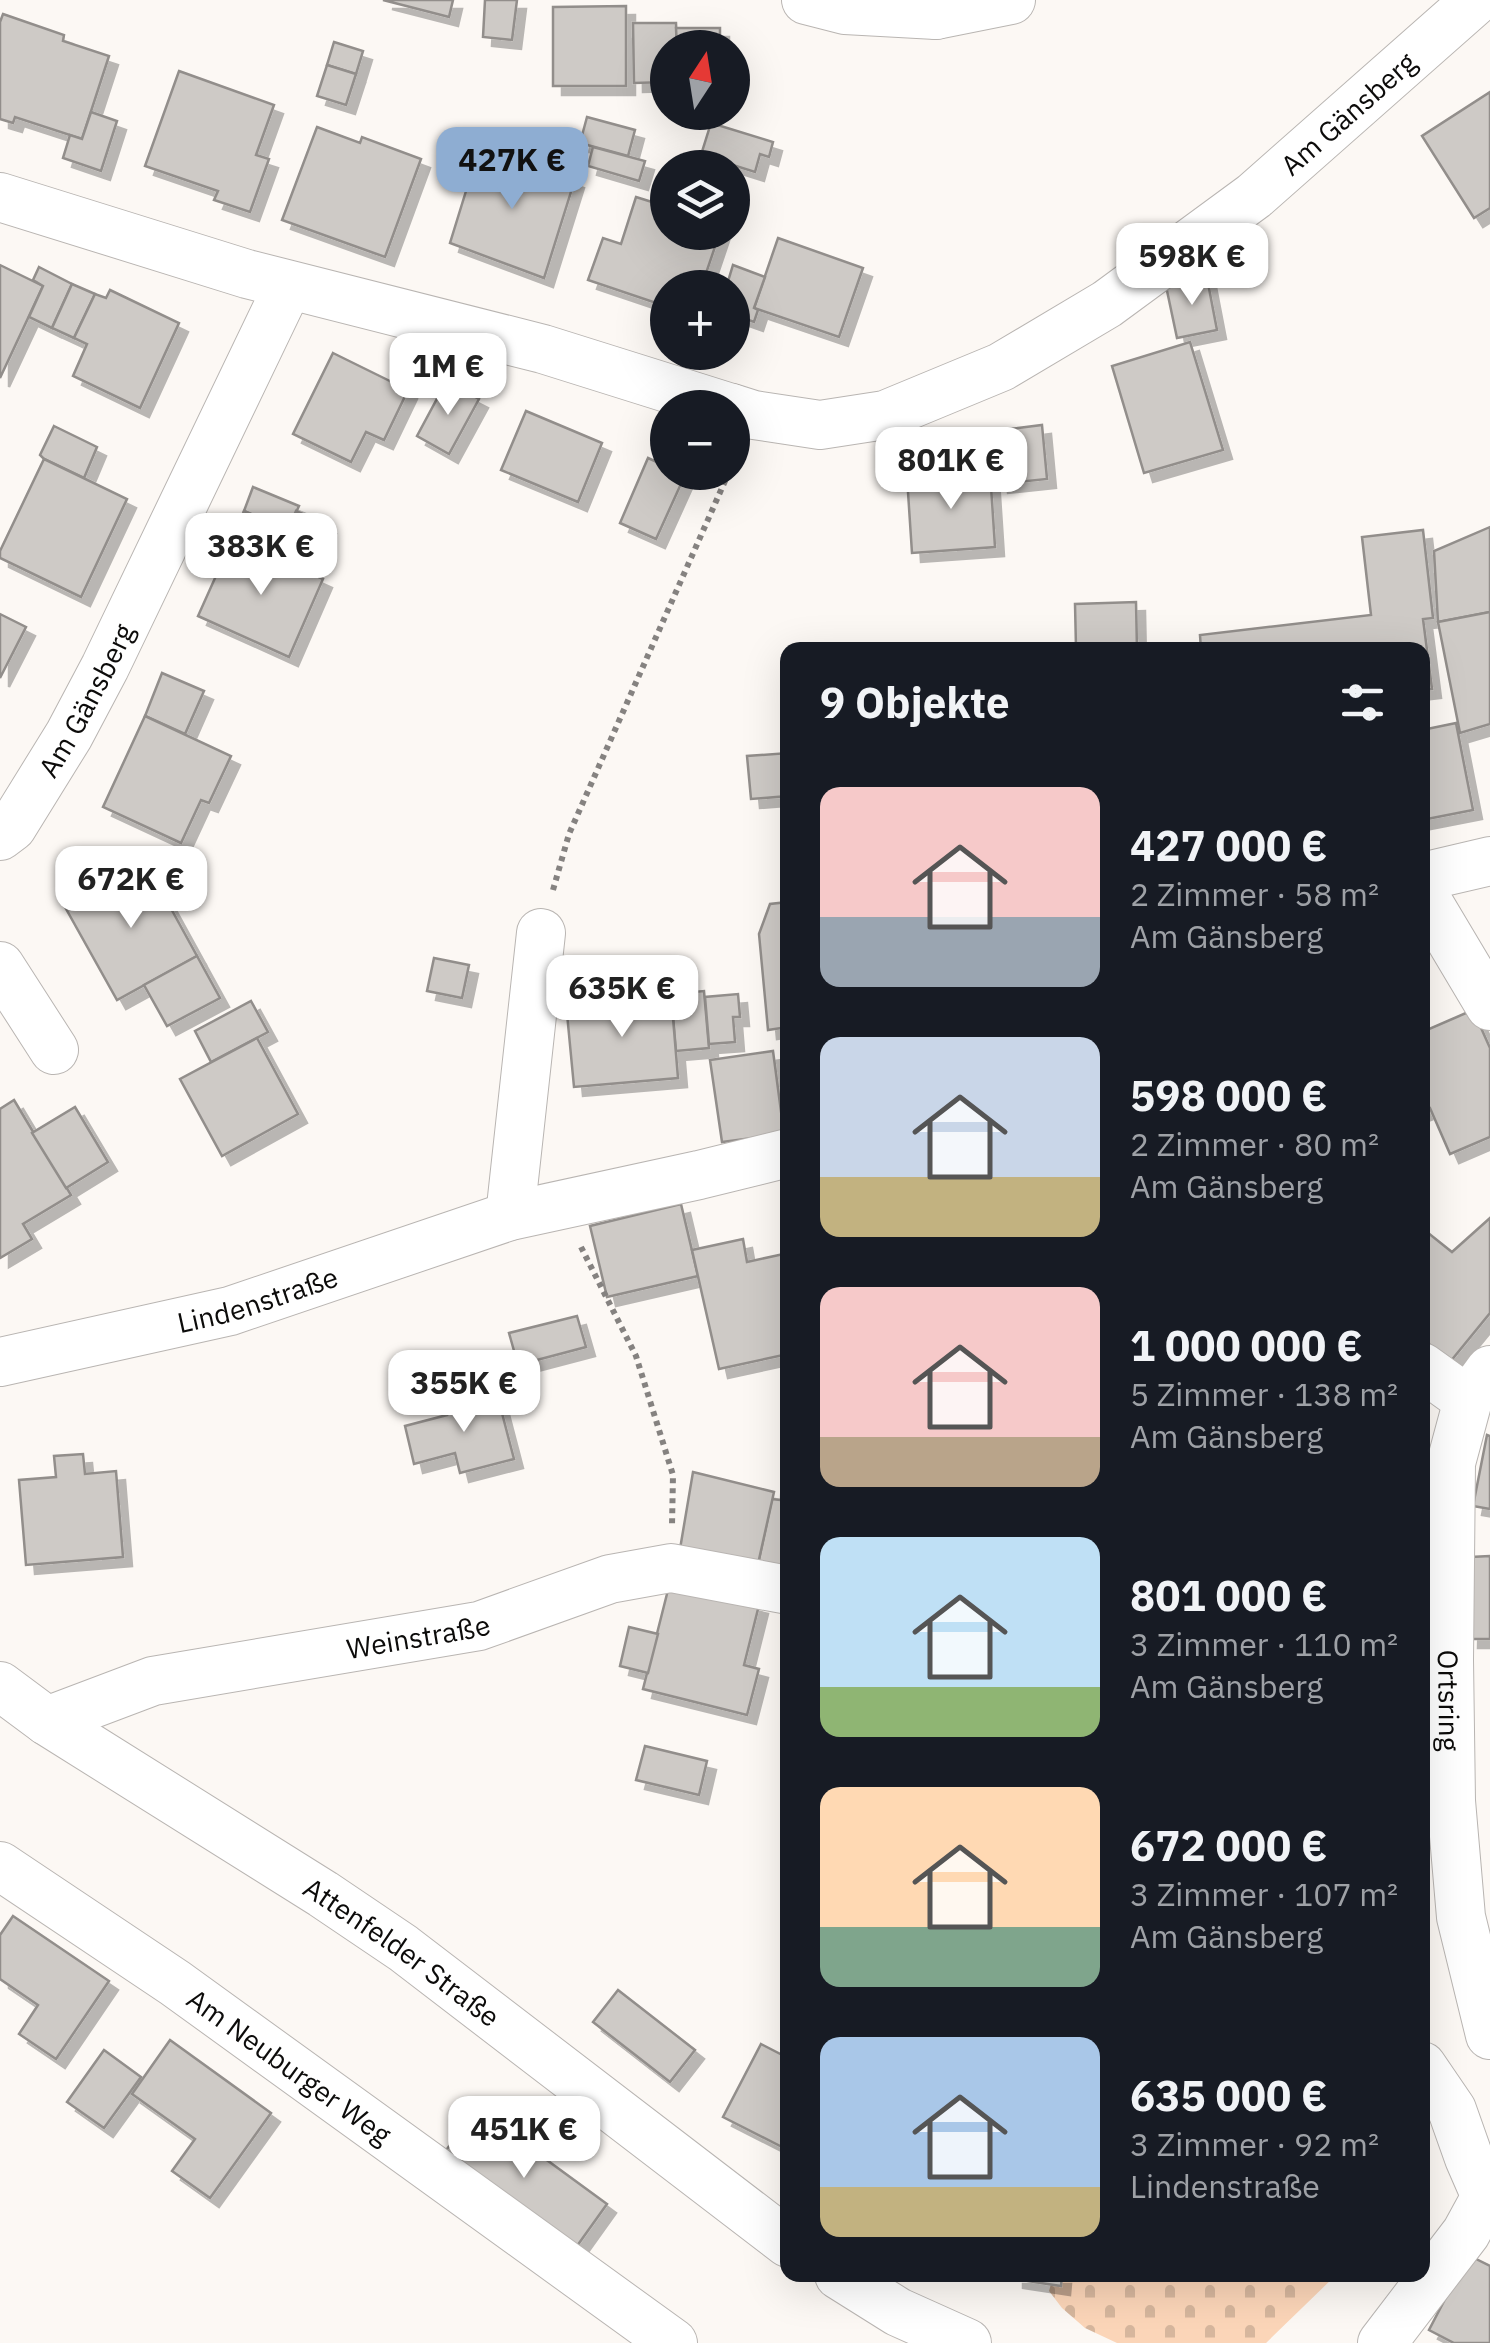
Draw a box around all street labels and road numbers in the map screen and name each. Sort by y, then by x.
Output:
street label: Am Gänsberg [1272,43,1424,183]
street label: Am Gänsberg [29,617,142,784]
street label: Lindenstraße [174,1257,342,1341]
street label: Weinstraße [344,1605,495,1667]
street label: Ortsring [1430,1650,1469,1752]
street label: Attenfelder Straße [297,1868,508,2034]
street label: Am Neuburger Weg [180,1980,399,2152]

